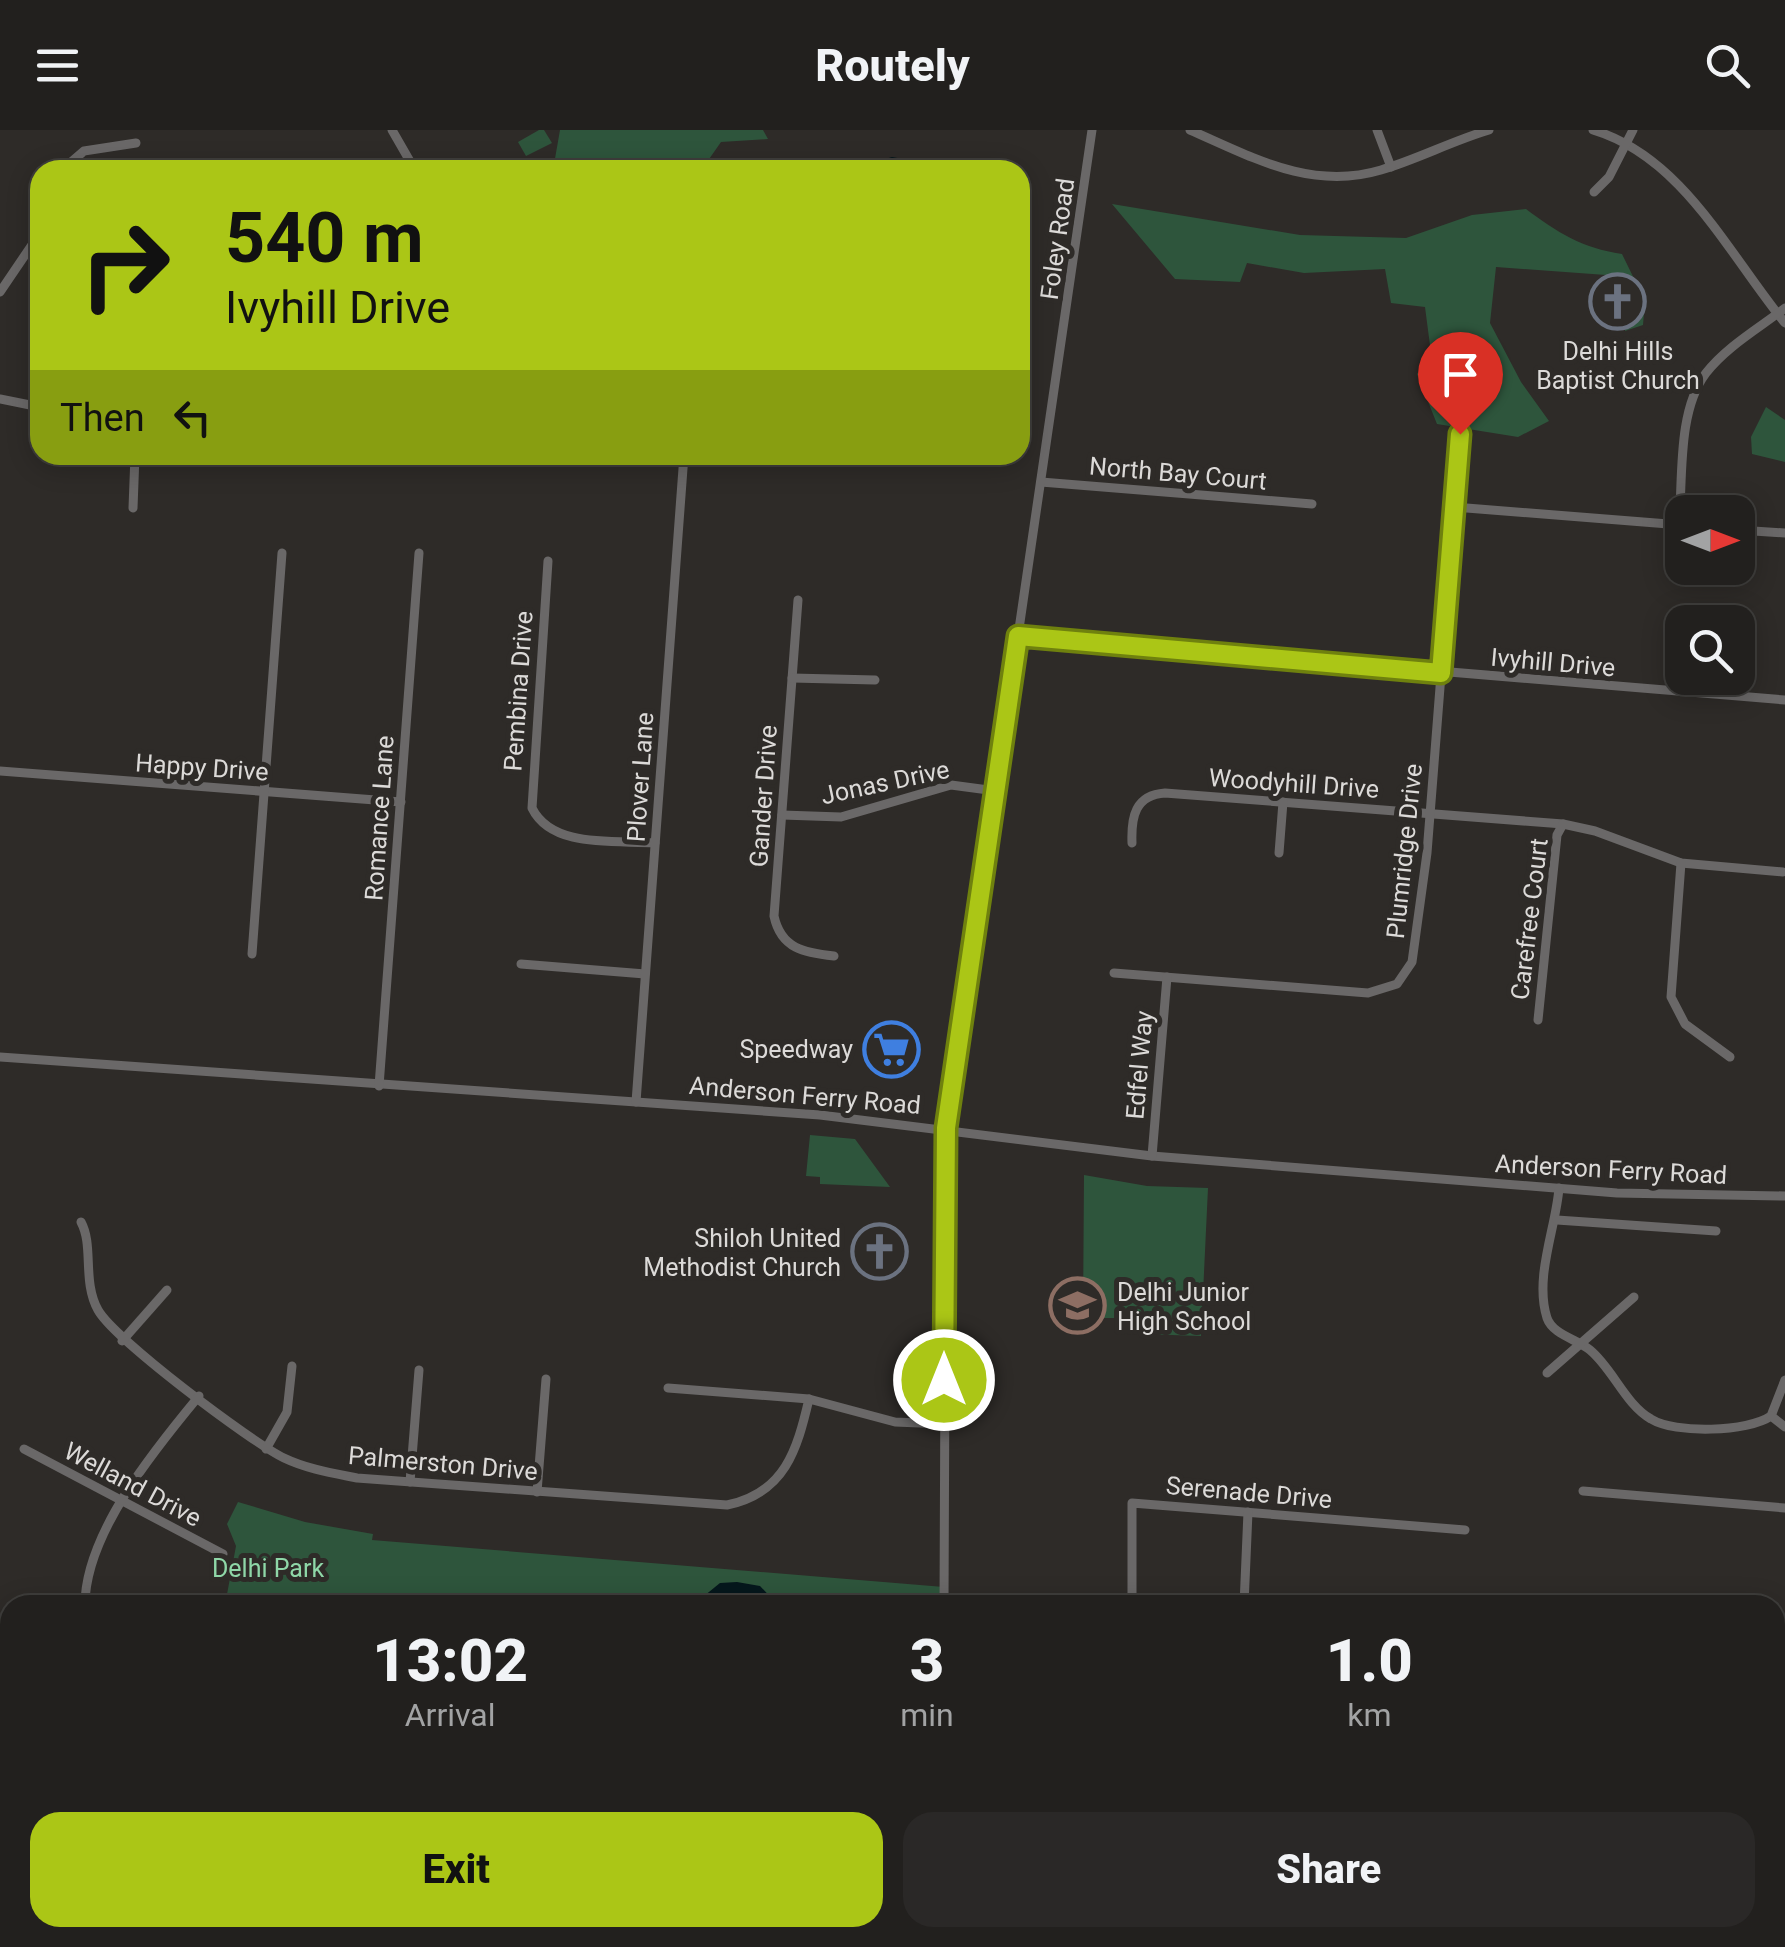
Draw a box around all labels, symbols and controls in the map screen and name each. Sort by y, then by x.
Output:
icon: menu [30,38,85,93]
icon: search [1700,38,1755,93]
text: Routely [815,39,970,92]
street label: Foley Road [1035,176,1080,302]
text: 540 m [225,197,424,279]
icon: right [60,200,190,330]
church icon: Delhi Hills Baptist Church [1588,272,1648,332]
text: Ivyhill Drive [225,281,450,334]
pin [1418,332,1503,435]
place label: Delhi Hills Baptist Church [1536,337,1700,395]
icon: arrive [1433,347,1488,402]
icon: left [165,390,220,445]
text: Then [60,396,145,440]
street label: North Bay Court [1088,451,1268,496]
north arrow [1665,495,1755,585]
map controls [1665,495,1755,695]
button: search [1665,605,1755,695]
street label: Pembina Drive [498,610,539,772]
street label: Ivyhill Drive [1489,643,1617,682]
street label: Plover Lane [622,711,659,843]
street label: Gander Drive [744,724,783,868]
street label: Romance Lane [359,734,400,902]
street label: Happy Drive [134,748,270,787]
street label: Jonas Drive [818,755,952,810]
street label: Plumridge Drive [1381,762,1428,940]
street label: Woodyhill Drive [1208,763,1380,804]
street label: Carefree Court [1505,837,1554,1002]
street label: Edfel Way [1120,1009,1159,1121]
supermarket icon: Speedway [862,1019,922,1079]
place label: Speedway [739,1035,853,1064]
street label: Anderson Ferry Road [688,1071,922,1120]
street label: Anderson Ferry Road [1494,1149,1728,1190]
church icon: Shiloh United Methodist Church [850,1222,910,1282]
place label: Shiloh United Methodist Church [643,1224,841,1282]
school or university icon: Delhi Junior High School [1048,1276,1108,1336]
place label: Delhi Junior High School [1117,1278,1251,1336]
position arrow [892,1328,996,1432]
street label: Welland Drive [59,1436,206,1533]
street label: Palmerston Drive [347,1441,539,1486]
street label: Serenade Drive [1165,1471,1333,1514]
park label: Delhi Park [212,1554,324,1583]
text: 13:02 [372,1625,528,1696]
text: 3 [910,1625,944,1696]
text: 1.0 [1326,1625,1413,1696]
text: Arrival [405,1696,495,1734]
text: min [900,1696,954,1734]
text: km [1347,1696,1391,1734]
button: Exit [30,1812,883,1927]
button: Share [903,1812,1755,1927]

